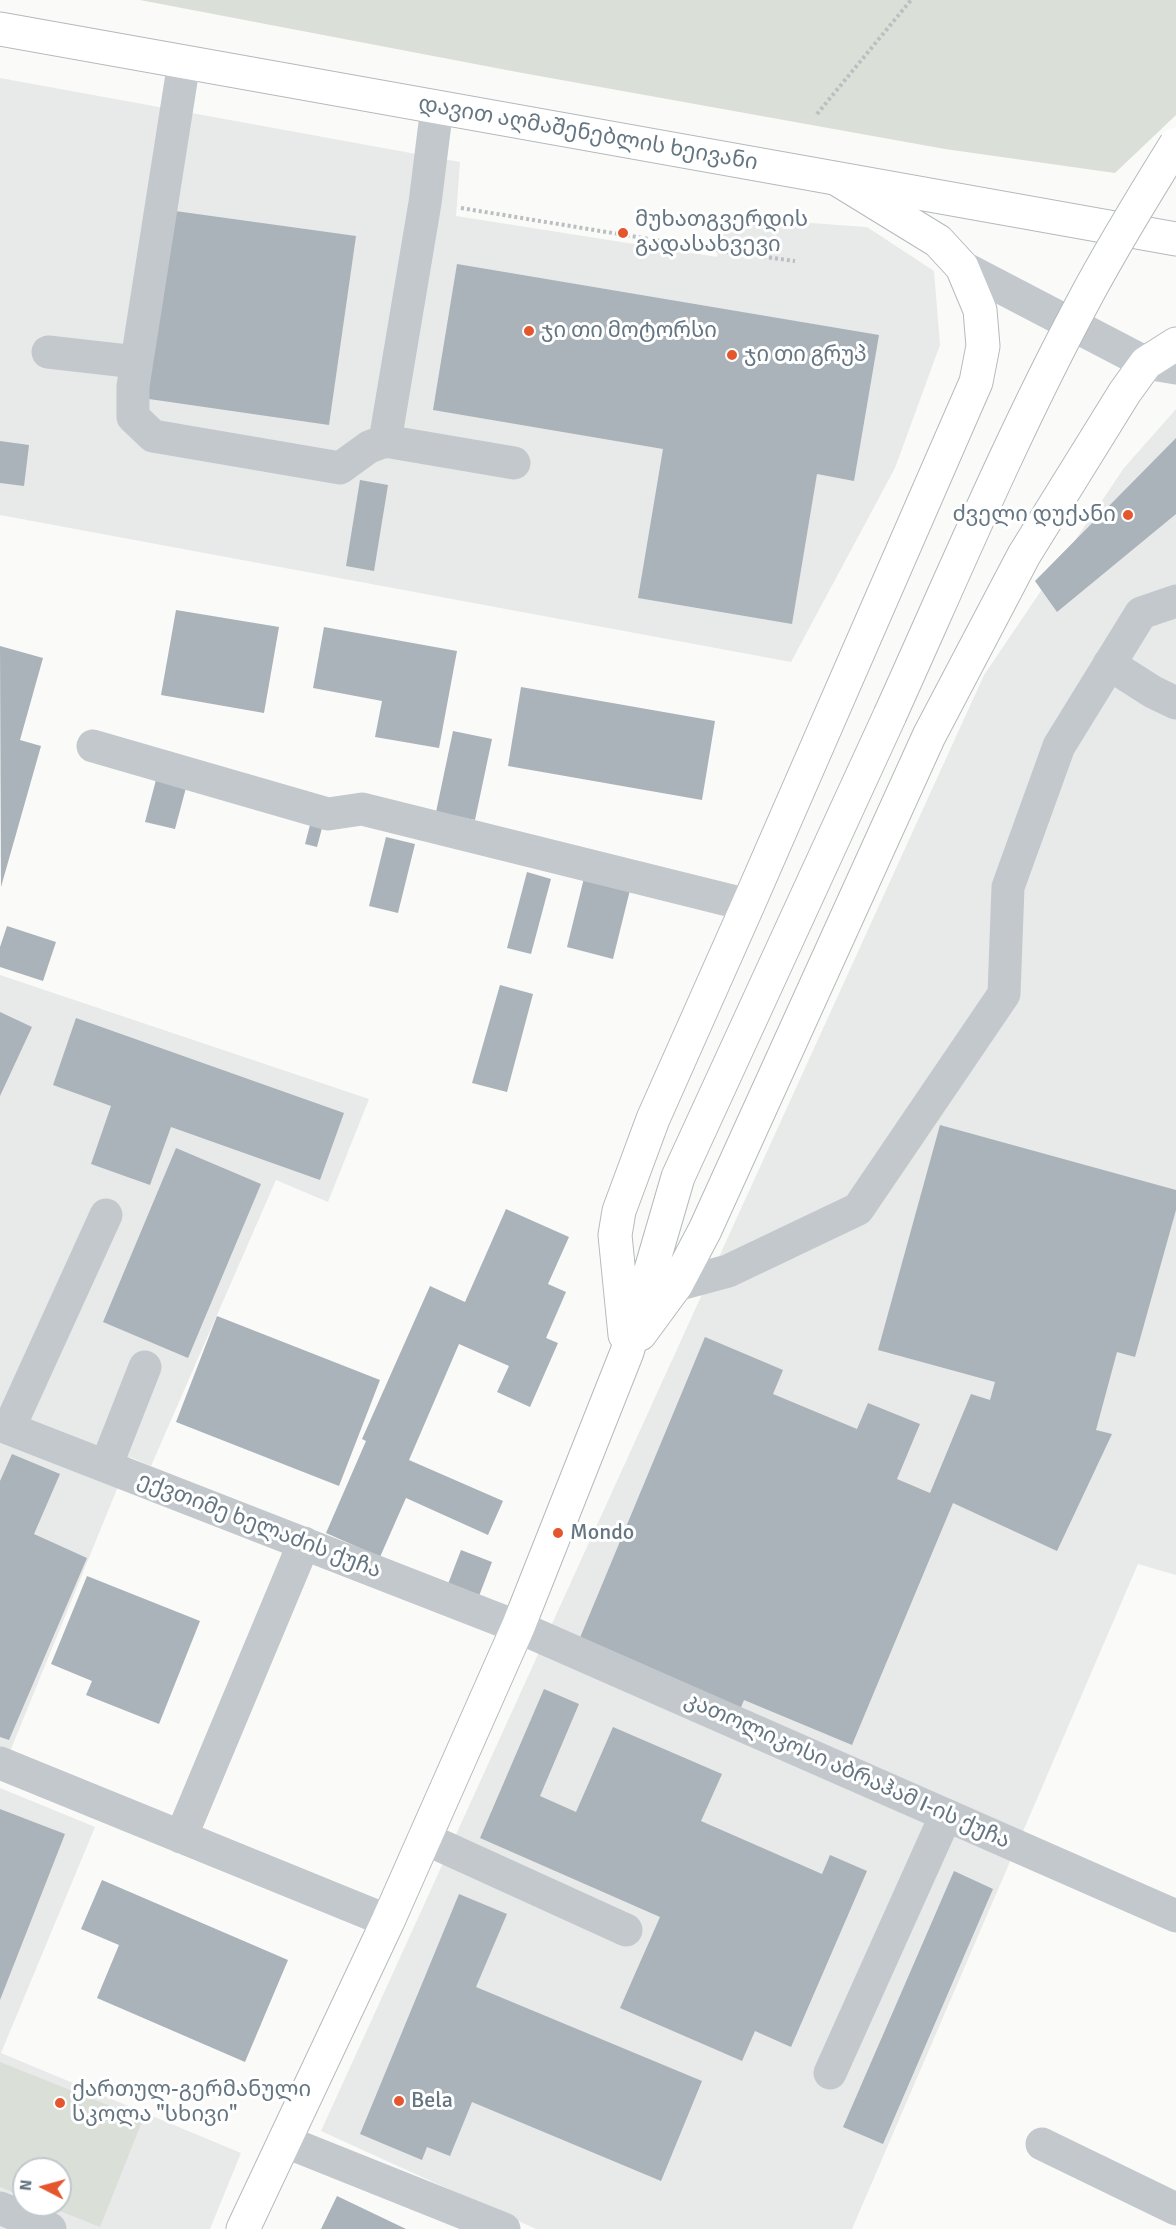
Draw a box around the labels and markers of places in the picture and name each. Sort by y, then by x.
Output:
place label: მუხათგვერდის გადასახვევი [635,207,808,258]
marker: მუხათგვერდის გადასახვევი [616,226,630,240]
place label: ჯი თი მოტორსი [541,318,717,344]
marker: ჯი თი მოტორსი [522,324,536,338]
place label: ჯი თი გრუპ [744,342,867,368]
marker: ჯი თი გრუპ [725,348,739,362]
place label: ძველი დუქანი [953,502,1116,528]
marker: ძველი დუქანი [1121,508,1135,522]
place label: Mondo [570,1520,634,1546]
marker: Mondo [551,1526,565,1540]
place label: ქართულ-გერმანული სკოლა "სხივი" [72,2077,311,2128]
place label: Bela [411,2088,453,2114]
marker: Bela [392,2094,406,2108]
marker: ქართულ-გერმანული სკოლა "სხივი" [53,2096,67,2110]

